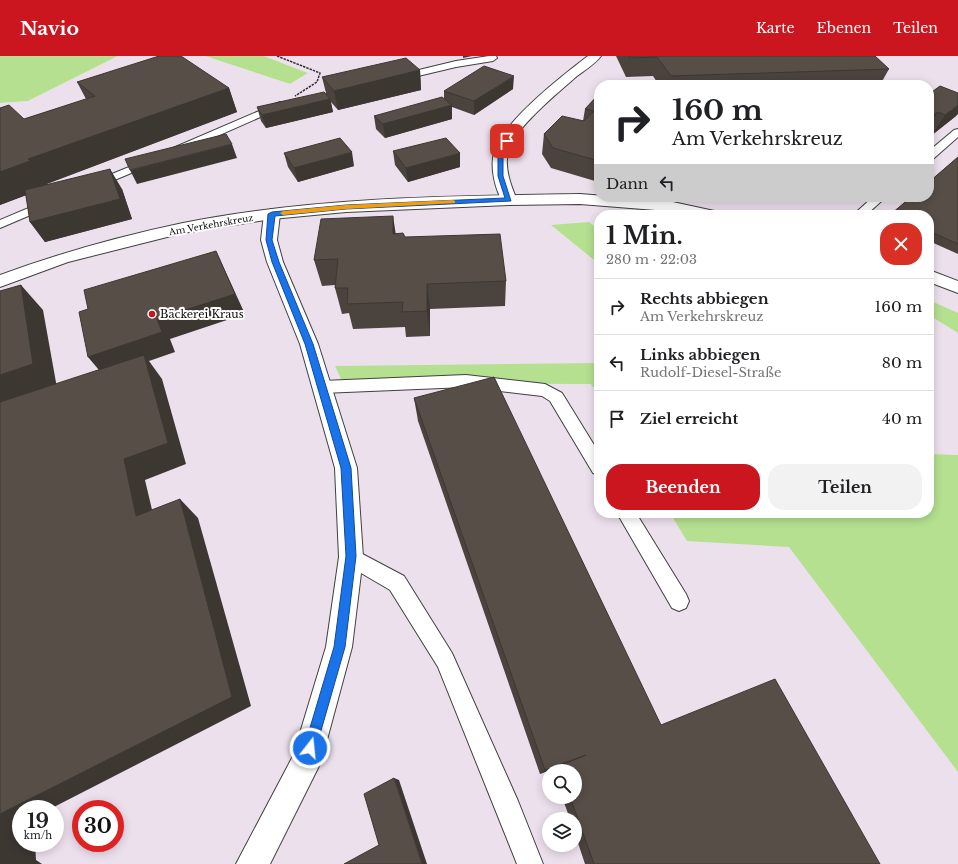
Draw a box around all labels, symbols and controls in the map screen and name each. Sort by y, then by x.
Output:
text: Navio [20,17,79,40]
text: Karte [756,19,795,37]
text: Ebenen [817,19,871,37]
text: Teilen [893,19,938,37]
text: 160 m [672,93,763,128]
icon: right [606,96,658,148]
pin [490,124,524,158]
text: Am Verkehrskreuz [672,128,843,150]
icon: arrive [496,130,518,152]
icon: left [656,172,678,194]
text: Dann [606,174,648,193]
street label: Am Verkehrskreuz [167,212,254,238]
text: 1 Min. [606,221,683,250]
button: close [880,223,922,265]
text: 280 m · 22:03 [606,251,697,268]
text: Rechts abbiegen [640,289,769,308]
icon: right [606,296,628,318]
text: 160 m [875,297,922,316]
place label: Bäckerei Kraus [160,307,244,321]
text: Am Verkehrskreuz [640,308,763,325]
marker: Bäckerei Kraus [147,309,157,319]
text: Links abbiegen [640,345,760,364]
icon: left [606,352,628,374]
text: 80 m [882,353,922,372]
text: Rudolf-Diesel-Straße [640,364,781,381]
icon: arrive [606,408,628,430]
text: Ziel erreicht [640,409,738,428]
text: 40 m [882,409,922,428]
button: Beenden [606,464,760,510]
button: Teilen [768,464,922,510]
position arrow [289,727,331,769]
map controls [542,764,582,852]
button: search [542,764,582,804]
speed limit sign: 30 [72,800,124,852]
text: 19 [27,809,49,833]
button: layers [542,812,582,852]
text: km/h [24,829,52,842]

